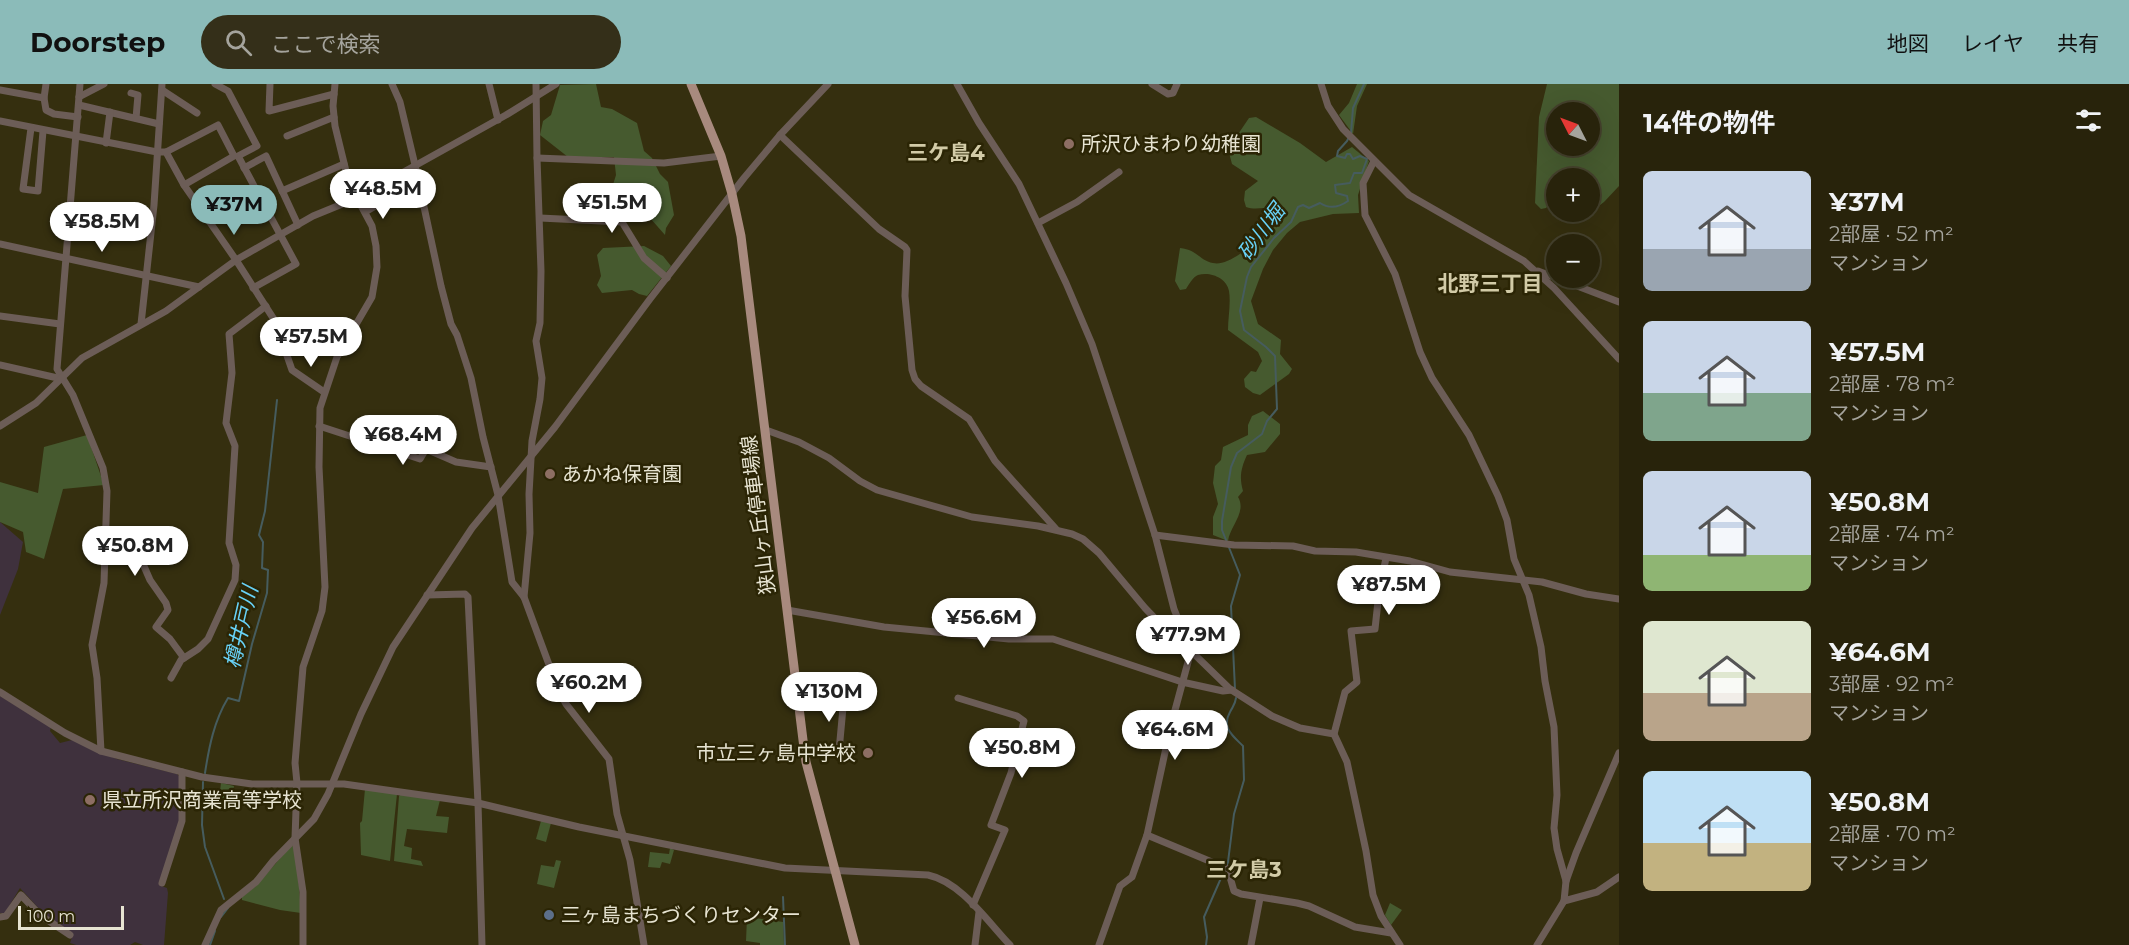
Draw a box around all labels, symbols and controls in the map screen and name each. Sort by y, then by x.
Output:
search box [201,15,621,69]
text: Doorstep [30,25,165,59]
icon: search [222,26,255,59]
text: ここで検索 [270,31,380,58]
text: 地図 [1887,31,1929,56]
text: レイヤ [1962,31,2024,56]
text: 共有 [2057,31,2099,56]
north arrow [1546,102,1600,156]
map controls [1546,102,1600,288]
icon: filters [2072,104,2105,137]
text: 14件の物件 [1643,107,1775,139]
place label: 所沢ひまわり幼稚園 [1081,132,1261,156]
marker: 所沢ひまわり幼稚園 [1062,137,1076,151]
district label: 三ケ島4 [907,140,985,165]
button: + [1546,168,1600,222]
pin: ¥48.5M [334,169,432,220]
text: ¥48.5M [344,176,422,200]
pin: ¥51.5M [563,183,661,234]
pin: ¥37M [198,185,270,236]
text: ¥37M [1829,186,1905,218]
text: ¥51.5M [577,190,647,214]
text: ¥37M [205,192,263,216]
icon: home [1691,195,1763,267]
water label: 砂川堀 [1232,197,1291,265]
pin: ¥58.5M [53,202,151,253]
text: ¥58.5M [64,209,140,233]
text: 2部屋 · 52 m² [1829,222,1954,246]
button: − [1546,234,1600,288]
text: マンション [1829,251,1929,275]
district label: 北野三丁目 [1438,271,1543,296]
pin: ¥57.5M [262,317,360,368]
text: ¥57.5M [274,324,348,348]
text: ¥57.5M [1829,336,1925,368]
icon: home [1691,345,1763,417]
text: 2部屋 · 78 m² [1829,372,1955,396]
text: マンション [1829,401,1929,425]
pin: ¥68.4M [354,415,452,466]
text: ¥68.4M [364,422,442,446]
street label: 狭山ヶ丘停車場線 [736,434,780,596]
place label: あかね保育園 [562,462,682,486]
marker: あかね保育園 [543,467,557,481]
text: ¥50.8M [1829,486,1930,518]
icon: home [1691,495,1763,567]
text: 2部屋 · 74 m² [1829,522,1955,546]
pin: ¥50.8M [86,526,184,577]
text: ¥50.8M [96,533,174,557]
text: マンション [1829,551,1929,575]
pin: ¥87.5M [1340,565,1438,616]
text: ¥87.5M [1351,572,1427,596]
water label: 樽井戸川 [219,581,263,671]
pin: ¥56.6M [935,598,1033,649]
text: ¥56.6M [946,605,1022,629]
pin: ¥77.9M [1139,615,1237,666]
text: ¥77.9M [1150,622,1226,646]
text: ¥64.6M [1829,636,1931,668]
icon: home [1691,645,1763,717]
pin: ¥60.2M [540,663,638,714]
text: ¥60.2M [551,670,627,694]
pin: ¥130M [787,672,871,723]
text: 3部屋 · 92 m² [1829,672,1954,696]
text: ¥130M [795,679,863,703]
text: マンション [1829,701,1929,725]
pin: ¥64.6M [1126,710,1224,761]
text: ¥64.6M [1136,717,1214,741]
pin: ¥50.8M [973,728,1071,779]
text: ¥50.8M [983,735,1061,759]
place label: 市立三ヶ島中学校 [696,741,856,765]
marker: 市立三ヶ島中学校 [861,746,875,760]
text: ¥50.8M [1829,786,1930,818]
place label: 県立所沢商業高等学校 [102,788,302,812]
marker: 県立所沢商業高等学校 [83,793,97,807]
icon: home [1691,795,1763,867]
text: 2部屋 · 70 m² [1829,822,1956,846]
text: マンション [1829,851,1929,875]
district label: 三ケ島3 [1206,857,1282,882]
scale bar [18,903,124,930]
place label: 三ヶ島まちづくりセンター [561,903,801,927]
text: 100 m [27,907,75,926]
marker: 三ヶ島まちづくりセンター [542,908,556,922]

